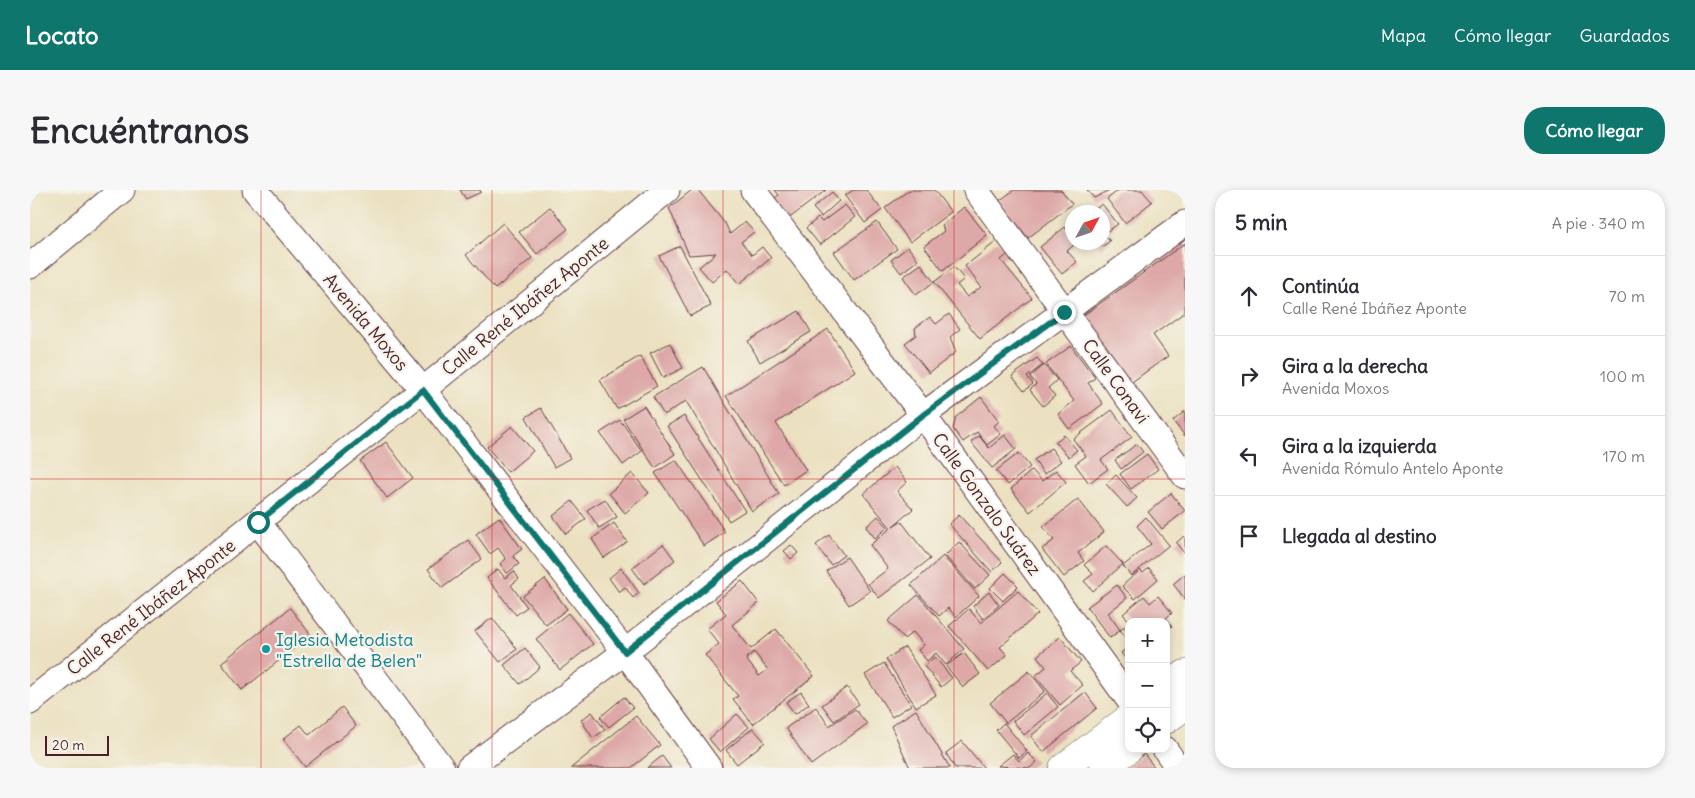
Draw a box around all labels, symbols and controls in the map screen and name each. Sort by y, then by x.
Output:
text: Locato [25,20,99,50]
text: Mapa [1381,24,1426,47]
text: Cómo llegar [1454,24,1551,47]
text: Guardados [1579,24,1670,47]
button: Cómo llegar [1524,107,1665,154]
text: Encuéntranos [30,108,249,152]
north arrow [1065,205,1110,250]
text: 5 min [1235,209,1287,236]
text: A pie · 340 m [1552,213,1645,233]
street label: Calle René Ibáñez Aponte [437,232,613,380]
street label: Avenida Moxos [318,268,414,376]
text: Continúa [1282,274,1359,298]
icon: ahead [1235,282,1263,310]
text: 70 m [1609,286,1645,306]
text: Calle René Ibáñez Aponte [1282,298,1467,318]
route end [1053,301,1076,324]
street label: Calle Conavi [1078,334,1154,428]
text: Gira a la derecha [1282,354,1428,378]
icon: right [1235,362,1263,390]
text: 100 m [1600,366,1645,386]
text: Avenida Moxos [1282,378,1389,398]
street label: Calle Gonzalo Suárez [928,428,1047,580]
text: Gira a la izquierda [1282,434,1437,458]
icon: left [1235,442,1263,470]
text: 170 m [1602,446,1645,466]
text: Avenida Rómulo Antelo Aponte [1282,458,1503,478]
route start [247,511,270,534]
icon: arrive [1235,522,1263,550]
text: Llegada al destino [1282,524,1437,548]
street label: Calle René Ibáñez Aponte [62,534,240,680]
map controls [1125,618,1170,753]
button: + [1125,618,1170,663]
place label: Iglesia Metodista "Estrella de Belen" [276,628,422,672]
marker: Iglesia Metodista "Estrella de Belen" [260,643,272,655]
button: − [1125,663,1170,708]
button: locate [1125,708,1170,753]
scale bar [45,733,109,756]
text: 20 m [52,736,85,754]

